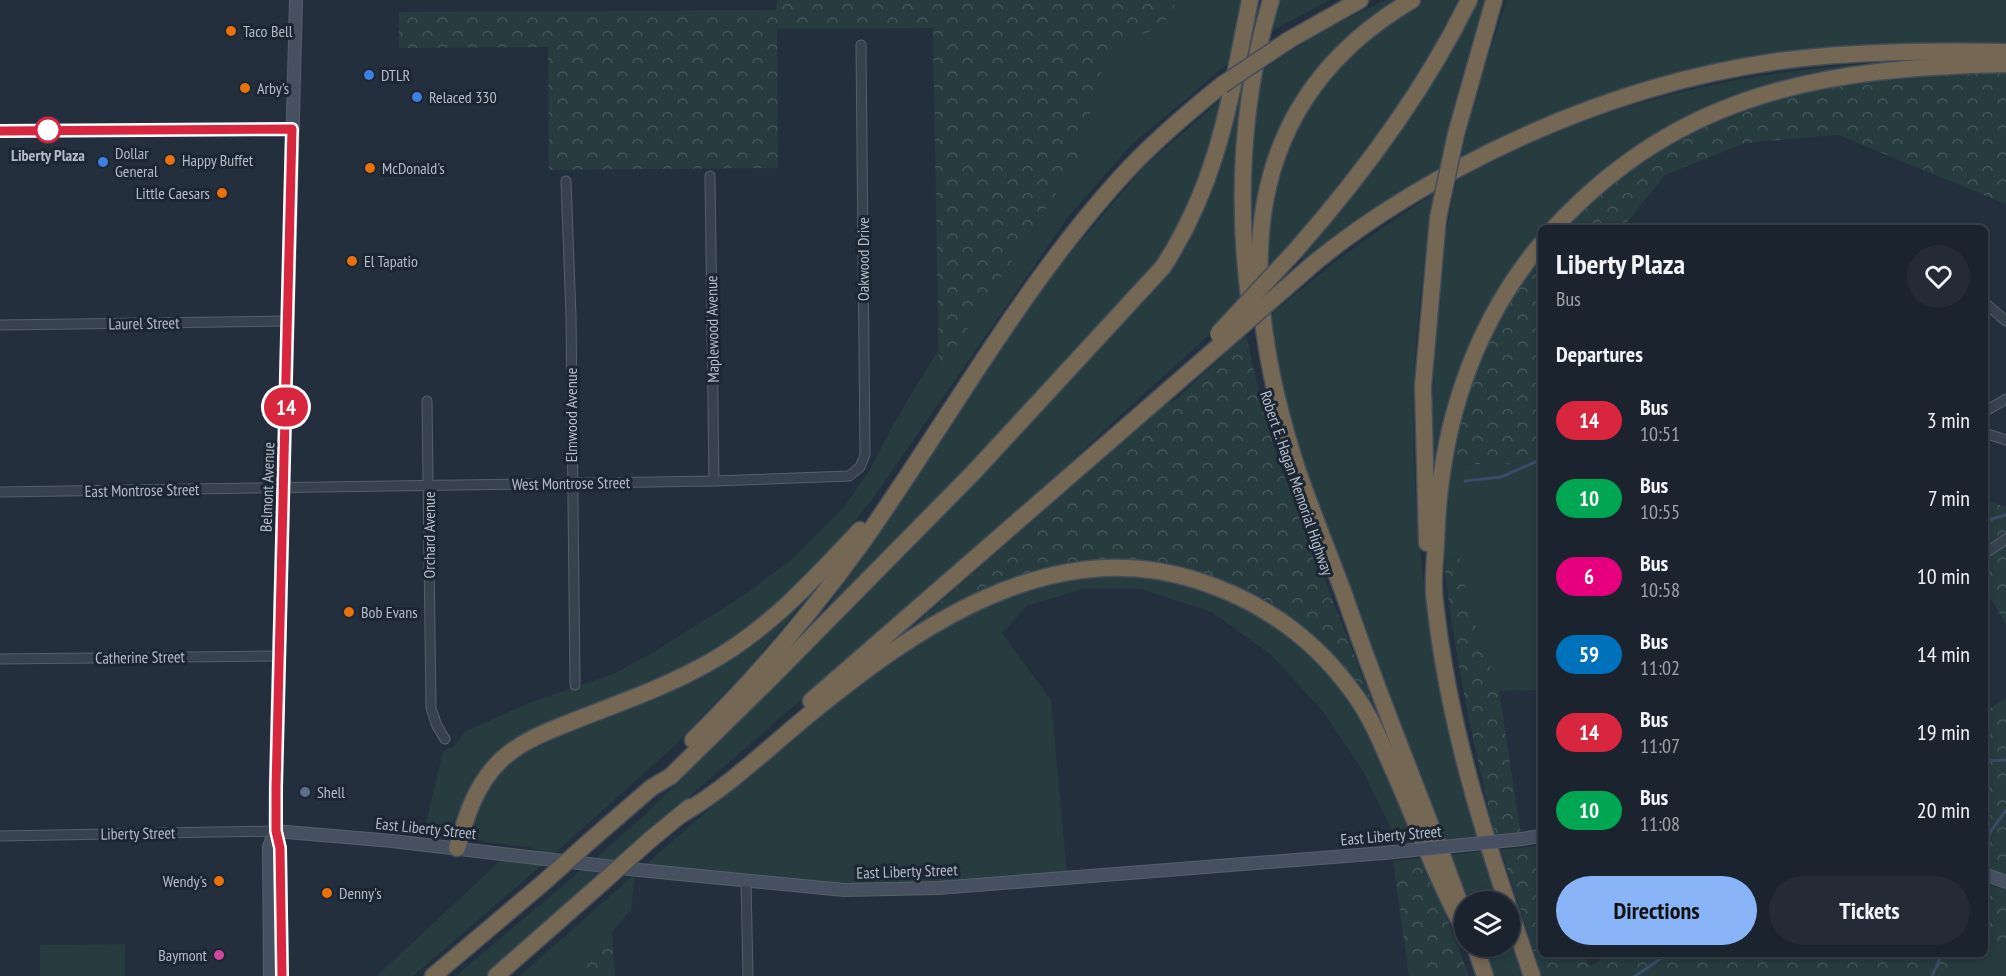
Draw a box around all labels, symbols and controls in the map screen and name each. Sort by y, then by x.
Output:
place label: Taco Bell [243,21,293,41]
marker: Taco Bell [224,24,238,38]
place label: DTLR [381,65,411,85]
marker: DTLR [362,68,376,82]
place label: Arby's [257,78,289,98]
marker: Arby's [238,81,252,95]
place label: Relaced 330 [429,87,497,107]
marker: Relaced 330 [410,90,424,104]
marker: Liberty Plaza [35,117,61,143]
place label: Dollar General [115,143,158,181]
place label: Liberty Plaza [11,145,85,165]
place label: Happy Buffet [182,150,254,170]
marker: Happy Buffet [163,153,177,167]
marker: Dollar General [96,155,110,169]
place label: McDonald's [382,158,445,178]
marker: McDonald's [363,161,377,175]
place label: Little Caesars [136,183,210,203]
marker: Little Caesars [215,186,229,200]
street label: Oakwood Drive [853,217,873,301]
text: Liberty Plaza [1556,245,1685,282]
button: heart [1907,245,1970,308]
place label: El Tapatio [364,251,418,271]
marker: El Tapatio [345,254,359,268]
street label: Maplewood Avenue [701,275,723,383]
text: Bus [1556,286,1581,312]
street label: Laurel Street [108,312,180,334]
text: Departures [1556,340,1643,368]
street label: Elmwood Avenue [561,368,581,462]
line badge: 14 [259,388,313,426]
street label: Robert E. Hagan Memorial Highway [1256,388,1338,578]
text: Bus [1640,393,1668,421]
text: 14 [276,394,296,421]
text: 3 min [1927,406,1970,434]
text: 14 [1579,407,1599,434]
text: 10:51 [1640,421,1680,447]
street label: Belmont Avenue [255,442,279,532]
text: Bus [1640,471,1668,499]
street label: West Montrose Street [512,472,631,494]
street label: East Montrose Street [84,479,200,501]
text: 7 min [1928,484,1970,512]
text: 10 [1579,485,1599,512]
street label: Orchard Avenue [419,491,439,579]
text: 10:55 [1640,499,1680,525]
text: Bus [1640,549,1668,577]
text: 10 min [1917,562,1970,590]
text: 6 [1584,563,1594,590]
text: 10:58 [1640,577,1680,603]
place label: Bob Evans [361,602,418,622]
marker: Bob Evans [342,605,356,619]
text: Bus [1640,627,1668,655]
text: 14 min [1917,640,1970,668]
text: 59 [1579,641,1599,668]
street label: Catherine Street [95,646,186,668]
text: 11:02 [1640,655,1680,681]
text: Bus [1640,705,1668,733]
text: 19 min [1917,718,1970,746]
text: 14 [1579,719,1599,746]
text: 11:07 [1640,733,1680,759]
place label: Shell [317,782,345,802]
text: Bus [1640,783,1668,811]
marker: Shell [298,785,312,799]
text: 20 min [1917,796,1970,824]
text: 10 [1579,797,1599,824]
text: 11:08 [1640,811,1680,837]
street label: East Liberty Street [375,813,478,843]
street label: East Liberty Street [1340,821,1443,849]
street label: Liberty Street [100,822,176,844]
street label: East Liberty Street [856,859,959,883]
place label: Wendy's [163,871,207,891]
marker: Wendy's [212,874,226,888]
button: Directions [1556,876,1757,945]
button: Tickets [1769,876,1970,945]
place label: Denny's [339,883,382,903]
marker: Denny's [320,886,334,900]
map controls [1454,891,1520,957]
button: layers [1454,891,1520,957]
place label: Baymont [158,945,208,965]
marker: Baymont [212,948,226,962]

